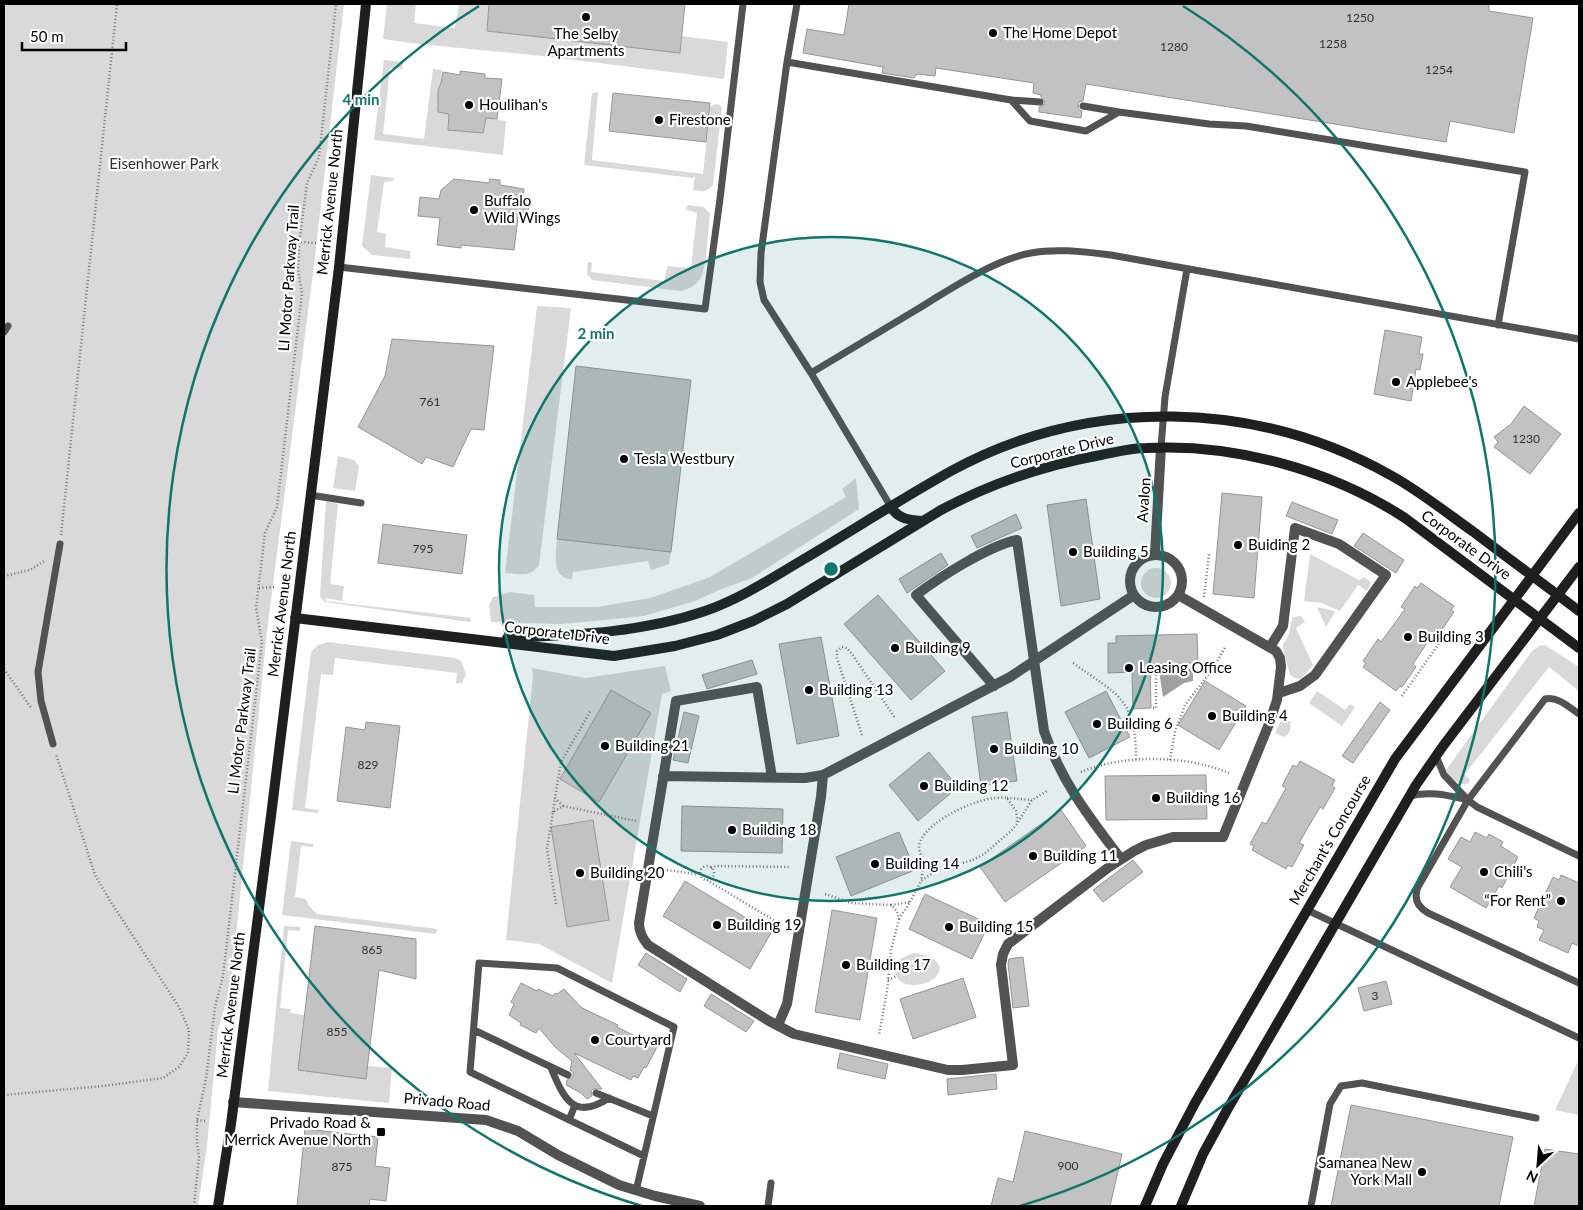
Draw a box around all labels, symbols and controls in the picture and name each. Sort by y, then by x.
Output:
house number: 1250 [1346,10,1374,25]
marker: The Selby Apartments [580,11,592,23]
scale bar [22,20,126,52]
place label: The Home Depot [1003,23,1118,41]
place label: The Selby Apartments [547,24,625,59]
text: 50 m [30,27,64,45]
marker: The Home Depot [987,27,999,39]
house number: 1258 [1319,36,1347,51]
house number: 1280 [1160,39,1188,54]
house number: 1254 [1425,62,1453,77]
text: 4 min [342,90,380,108]
place label: Houlihan's [479,95,548,113]
marker: Houlihan's [463,99,475,111]
place label: Firestone [669,110,731,128]
marker: Firestone [653,114,665,126]
street label: Merrick Avenue North [312,128,346,276]
park label: Eisenhower Park [109,154,219,172]
place label: Buffalo Wild Wings [484,191,560,226]
street label: LI Motor Parkway Trail [274,204,302,352]
marker: Buffalo Wild Wings [468,204,480,216]
text: 2 min [577,324,615,342]
place label: Applebee's [1406,372,1478,390]
marker: Applebee's [1390,376,1402,388]
house number: 761 [420,394,440,409]
street label: Corporate Drive [1008,428,1116,472]
house number: 1230 [1512,431,1540,446]
place label: Tesla Westbury [634,449,735,467]
marker: Tesla Westbury [618,453,630,465]
street label: Avalon [1132,477,1154,523]
street label: Corporate Drive [1418,506,1515,583]
street label: Merrick Avenue North [263,530,299,678]
place label: Buiding 2 [1248,535,1310,553]
marker: Buiding 2 [1232,539,1244,551]
house number: 795 [413,541,433,556]
place label: Building 5 [1083,542,1149,560]
marker: Building 5 [1067,546,1079,558]
centre of rings [822,560,840,578]
street label: Corporate Drive [503,617,611,647]
place label: Building 3 [1418,627,1484,645]
marker: Building 3 [1402,631,1414,643]
place label: Building 9 [905,638,971,656]
marker: Building 9 [889,642,901,654]
street label: LI Motor Parkway Trail [223,647,259,795]
place label: Leasing Office [1139,658,1232,676]
marker: Leasing Office [1123,662,1135,674]
place label: Building 13 [819,680,893,698]
marker: Building 13 [803,684,815,696]
place label: Building 4 [1222,706,1288,724]
marker: Building 4 [1206,710,1218,722]
place label: Building 6 [1107,714,1173,732]
marker: Building 6 [1091,718,1103,730]
place label: Building 21 [615,736,689,754]
place label: Building 10 [1004,739,1079,757]
marker: Building 21 [599,740,611,752]
marker: Building 10 [988,743,1000,755]
house number: 829 [358,757,378,772]
street label: Merchant's Concourse [1285,771,1374,908]
place label: Building 12 [934,776,1008,794]
marker: Building 12 [918,780,930,792]
place label: Building 16 [1166,788,1241,806]
marker: Building 16 [1150,792,1162,804]
place label: Building 18 [742,820,816,838]
marker: Building 18 [726,824,738,836]
place label: Building 11 [1043,846,1117,864]
marker: Building 11 [1027,850,1039,862]
place label: Building 14 [885,854,960,872]
marker: Building 14 [869,858,881,870]
place label: Chili's [1494,862,1533,880]
place label: Building 20 [590,863,665,881]
marker: Chili's [1478,866,1490,878]
marker: Building 20 [574,867,586,879]
place label: “For Rent” [1484,891,1551,909]
marker: “For Rent” [1555,895,1567,907]
place label: Building 19 [727,915,801,933]
place label: Building 15 [959,917,1033,935]
marker: Building 19 [711,919,723,931]
marker: Building 15 [943,921,955,933]
street label: Merrick Avenue North [212,931,248,1079]
house number: 865 [362,942,382,957]
place label: Building 17 [856,955,931,973]
marker: Building 17 [840,959,852,971]
house number: 3 [1372,988,1379,1003]
house number: 855 [327,1024,347,1039]
place label: Courtyard [605,1030,671,1048]
marker: Courtyard [589,1034,601,1046]
street label: Privado Road [403,1088,491,1114]
place label: Privado Road & Merrick Avenue North [224,1113,371,1148]
marker: Privado Road & Merrick Avenue North [375,1126,387,1138]
north arrow [1513,1140,1563,1190]
place label: Samanea New York Mall [1318,1153,1412,1188]
house number: 900 [1058,1158,1078,1173]
house number: 875 [332,1159,352,1174]
marker: Samanea New York Mall [1416,1166,1428,1178]
text: N [1524,1167,1541,1187]

